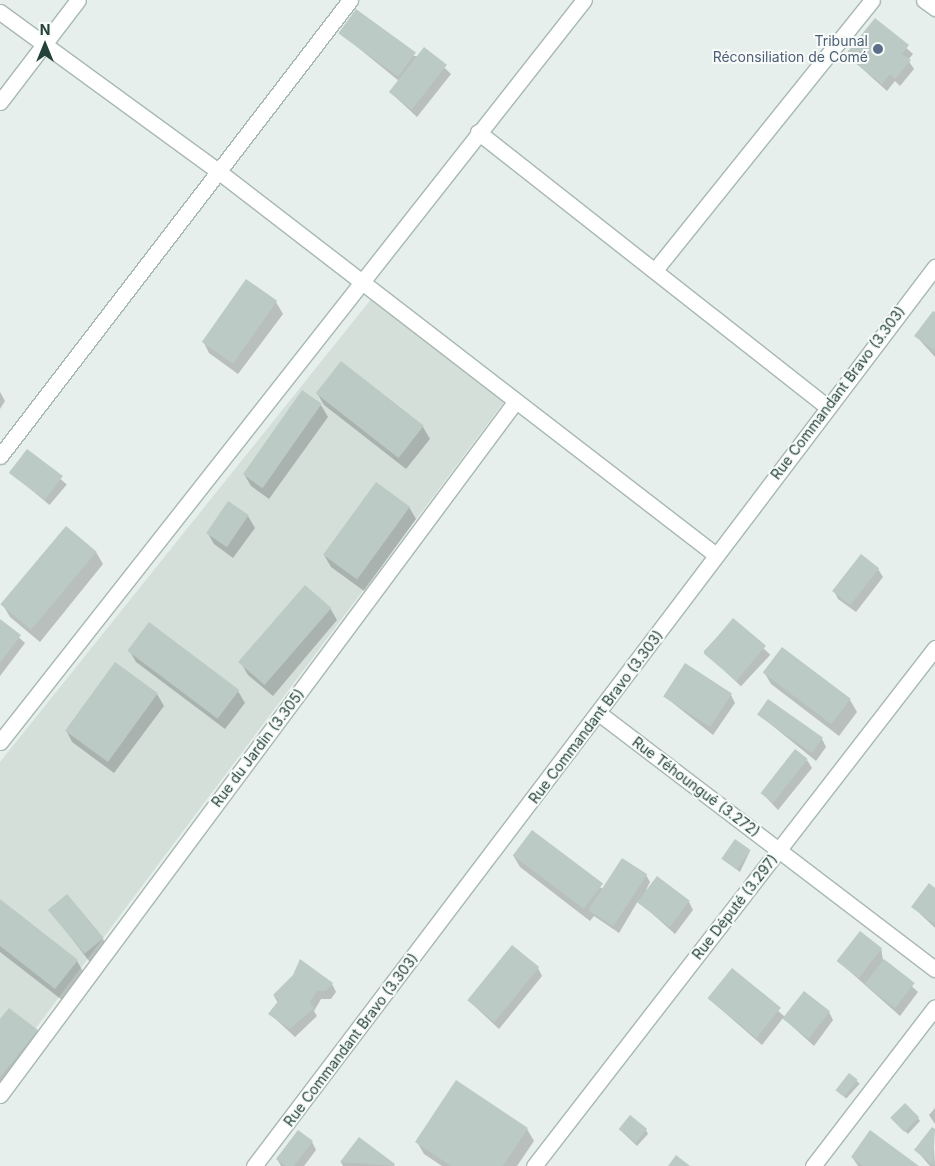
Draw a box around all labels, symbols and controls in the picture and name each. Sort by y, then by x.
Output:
north arrow [20,20,70,70]
text: N [40,21,50,38]
place label: Tribunal Réconsiliation de Comé [713,33,868,65]
marker: Tribunal Réconsiliation de Comé [872,43,884,55]
street label: Rue Commandant Bravo (3.303) [767,303,909,483]
street label: Rue Commandant Bravo (3.303) [525,627,667,807]
street label: Rue du Jardin (3.305) [208,686,308,810]
street label: Rue Téhoungué (3.272) [629,734,763,840]
street label: Rue Député (3.297) [689,851,781,963]
street label: Rue Commandant Bravo (3.303) [280,950,422,1130]

